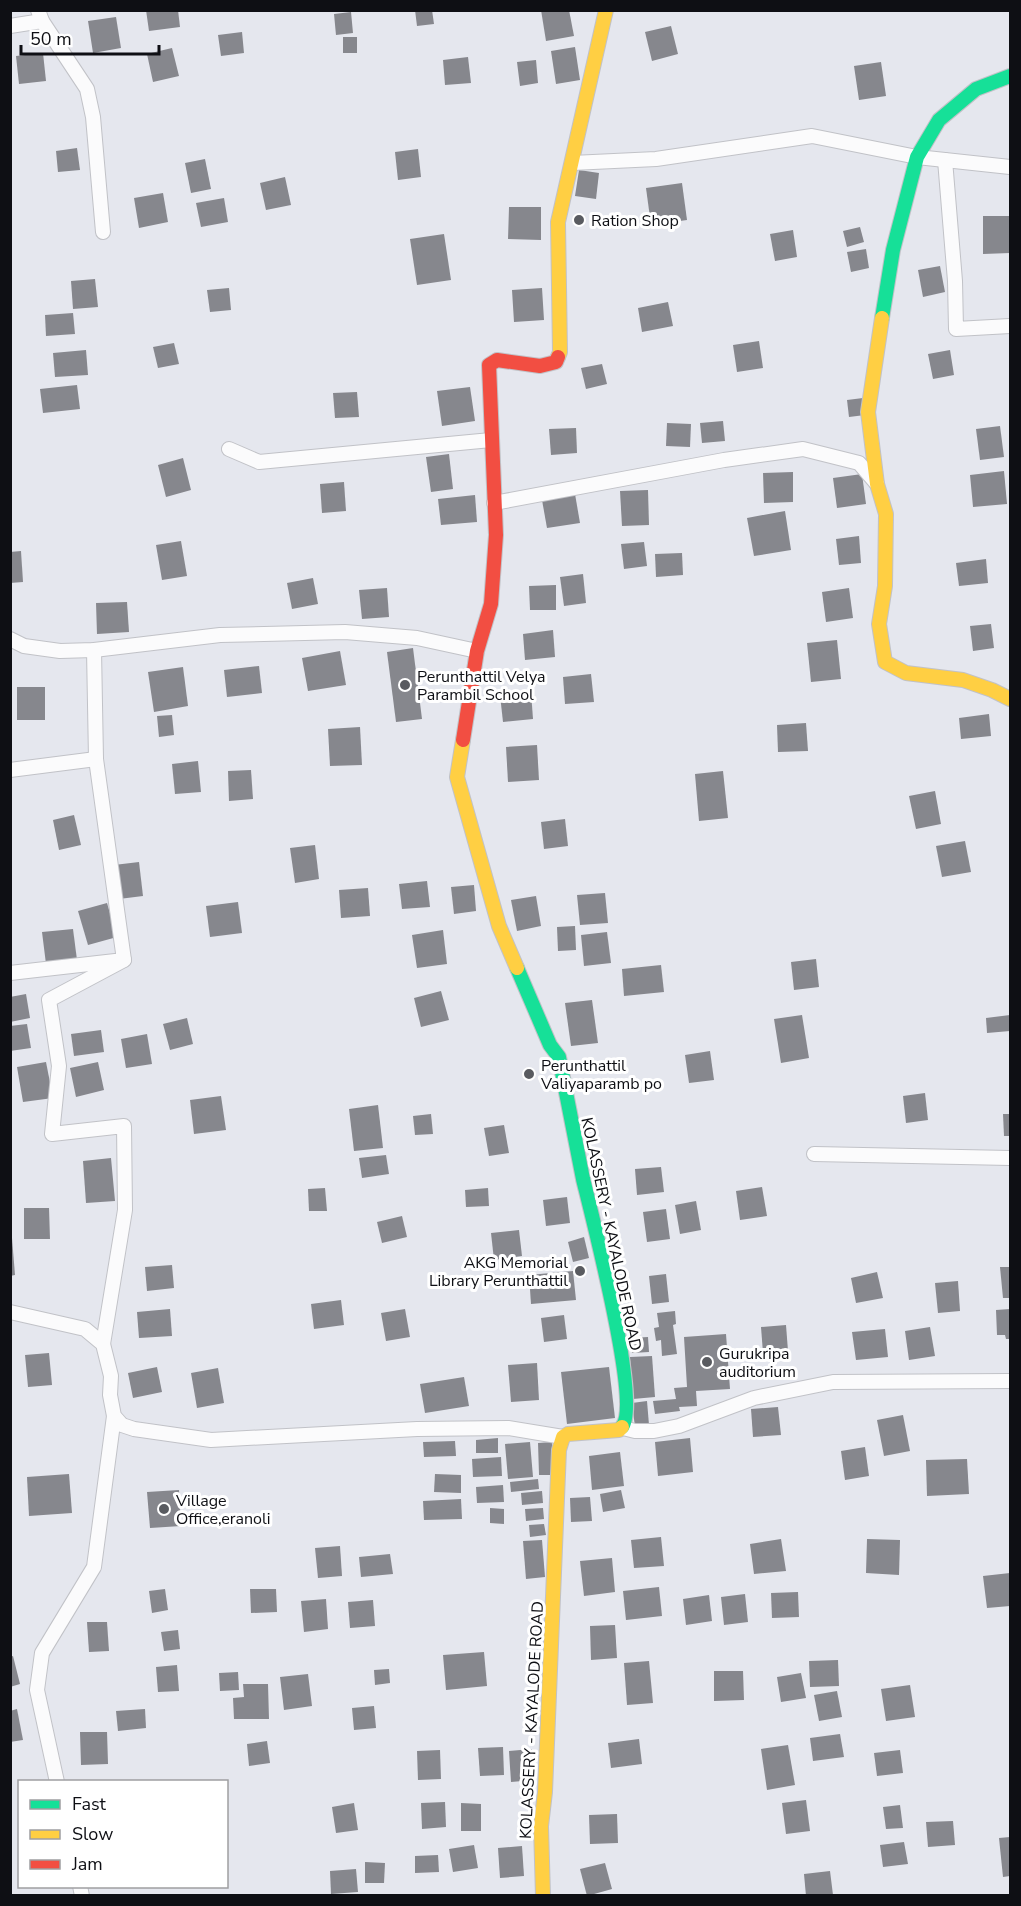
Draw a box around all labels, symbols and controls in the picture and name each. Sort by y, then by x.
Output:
scale bar [21,18,159,56]
text: 50 m [30,27,72,51]
place label: Ration Shop [591,210,679,232]
marker: Ration Shop [572,213,586,227]
place label: Perunthattil Velya Parambil School [417,666,546,706]
marker: Perunthattil Velya Parambil School [398,678,412,692]
place label: Perunthattil Valiyaparamb po [540,1055,662,1095]
marker: Perunthattil Valiyaparamb po [522,1067,536,1081]
street label: KOLASSERY - KAYALODE ROAD [576,1115,647,1353]
place label: AKG Memorial Library Perunthattil [429,1252,568,1292]
marker: AKG Memorial Library Perunthattil [573,1264,587,1278]
place label: Gurukripa auditorium [719,1343,796,1383]
marker: Gurukripa auditorium [700,1355,714,1369]
place label: Village Office,eranoli [175,1490,270,1530]
marker: Village Office,eranoli [157,1502,171,1516]
street label: KOLASSERY - KAYALODE ROAD [515,1601,549,1840]
legend [18,1780,228,1888]
text: Fast [72,1792,107,1816]
text: Slow [72,1822,113,1846]
text: Jam [71,1852,103,1876]

